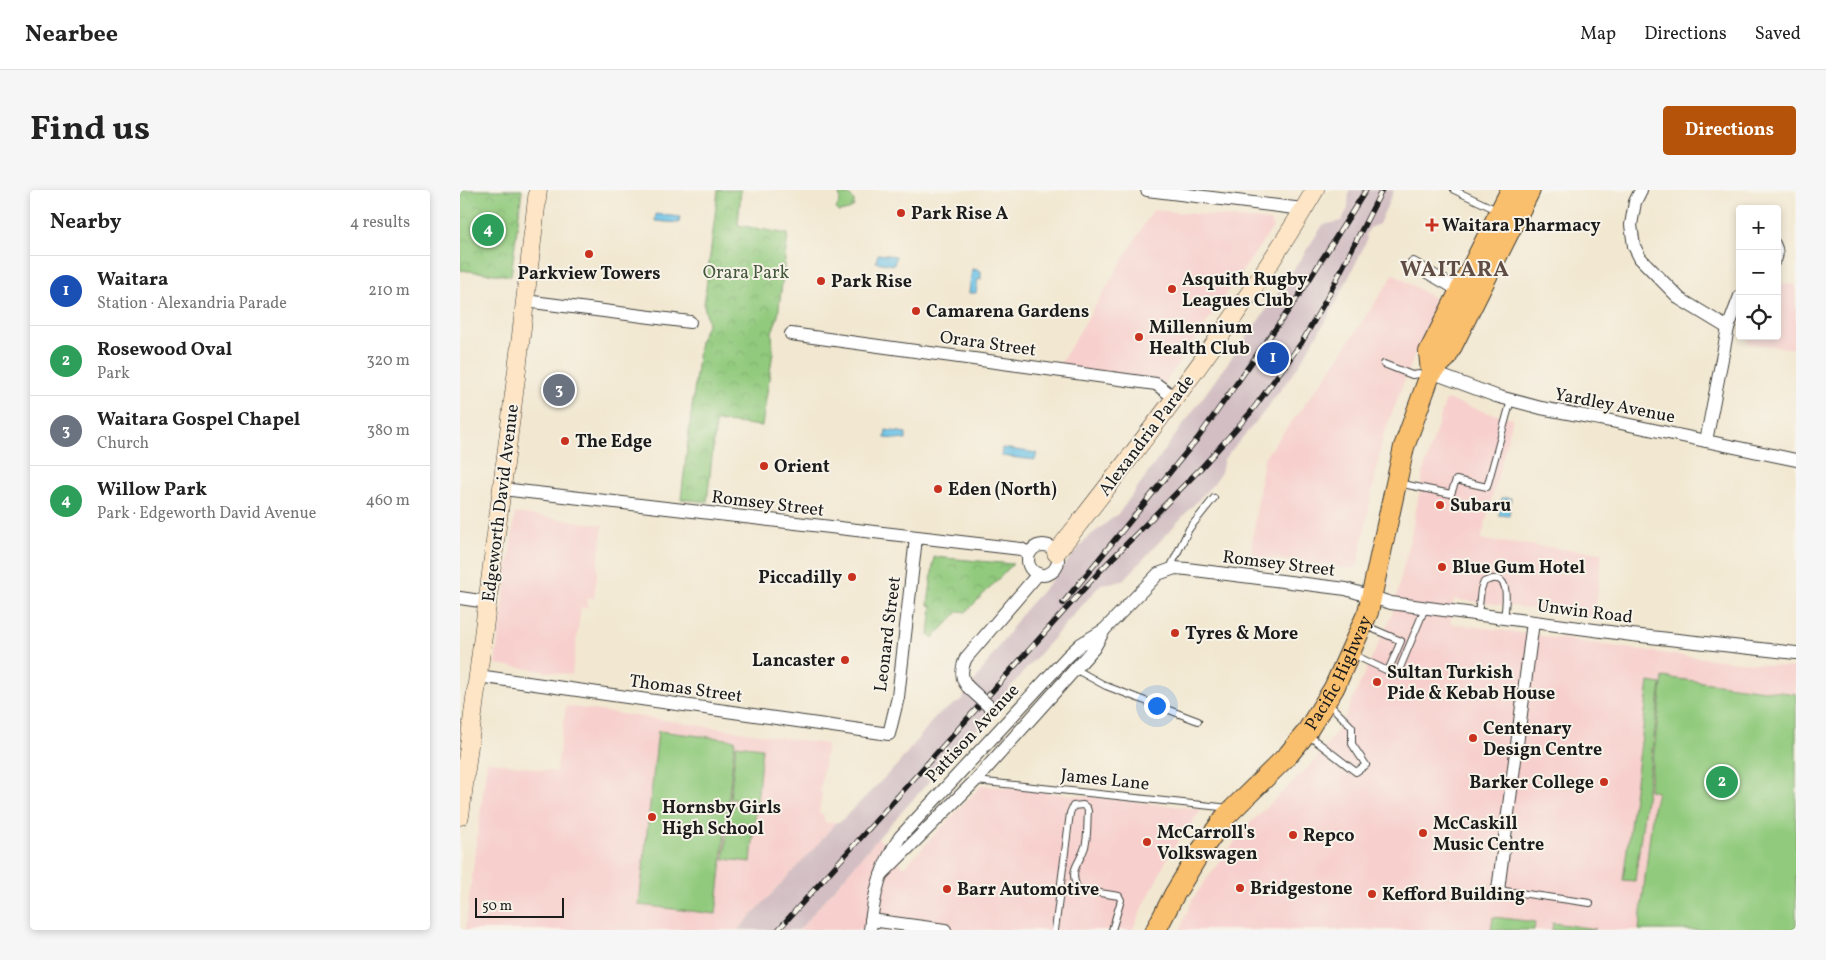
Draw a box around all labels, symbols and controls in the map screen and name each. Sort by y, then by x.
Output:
text: Nearbee [25,18,118,52]
text: Map [1580,22,1616,47]
text: Directions [1644,22,1727,47]
text: Saved [1755,22,1801,47]
text: Find us [30,106,150,154]
button: Directions [1663,106,1796,155]
place label: Park Rise A [911,202,1008,227]
map controls [1736,205,1781,340]
button: + [1736,205,1781,250]
marker: Park Rise A [895,207,907,219]
text: Nearby [50,208,121,237]
pin: 4 [472,211,504,249]
text: 4 results [350,212,410,234]
place label: Waitara Pharmacy [1442,214,1601,239]
marker: Waitara Pharmacy [1426,219,1438,231]
marker: Parkview Towers [583,248,595,260]
button: − [1736,250,1781,295]
district label: WAITARA [1400,255,1510,286]
park label: Orara Park [703,261,789,286]
place label: Parkview Towers [517,262,661,287]
text: Waitara [97,267,168,293]
place label: Asquith Rugby Leagues Club [1182,268,1307,314]
place label: Park Rise [831,270,912,295]
marker: Park Rise [815,275,827,287]
text: 1 [63,280,69,302]
text: 210 m [368,280,410,302]
marker: Asquith Rugby Leagues Club [1166,283,1178,295]
text: Station · Alexandria Parade [97,293,287,315]
button: locate [1736,295,1781,340]
place label: Camarena Gardens [926,300,1089,325]
marker: Camarena Gardens [910,305,922,317]
place label: Millennium Health Club [1149,316,1253,362]
street label: Orara Street [938,325,1038,364]
marker: Millennium Health Club [1133,331,1145,343]
text: Rosewood Oval [97,337,232,363]
pin: 1 [1257,339,1289,377]
text: 2 [62,350,70,372]
text: 320 m [366,350,410,372]
text: Park [97,363,130,385]
street label: Alexandria Parade [1093,370,1201,502]
pin: 3 [543,371,575,409]
street label: Yardley Avenue [1552,383,1677,430]
street label: Edgeworth David Avenue [477,403,526,604]
text: Waitara Gospel Chapel [97,407,300,433]
text: 3 [62,420,70,442]
text: 380 m [367,420,410,442]
place label: The Edge [575,430,652,455]
text: Church [97,433,149,455]
marker: The Edge [559,435,571,447]
place label: Orient [774,455,830,480]
marker: Orient [758,460,770,472]
text: Willow Park [97,477,207,503]
place label: Eden (North) [948,478,1057,503]
marker: Eden (North) [932,483,944,495]
street label: Romsey Street [710,485,826,524]
text: 4 [61,490,71,512]
text: 460 m [366,490,410,512]
place label: Subaru [1450,494,1511,519]
marker: Subaru [1434,499,1446,511]
text: Park · Edgeworth David Avenue [97,503,316,525]
street label: Romsey Street [1221,545,1337,584]
place label: Blue Gum Hotel [1452,556,1585,581]
marker: Blue Gum Hotel [1436,561,1448,573]
place label: Piccadilly [758,566,842,591]
marker: Piccadilly [846,571,858,583]
street label: Leonard Street [869,575,908,693]
street label: Unwin Road [1535,594,1634,631]
street label: Pacific Highway [1300,611,1379,736]
place label: Tyres & More [1185,622,1298,647]
marker: Tyres & More [1169,627,1181,639]
place label: Lancaster [752,649,835,674]
marker: Lancaster [839,654,851,666]
place label: Sultan Turkish Pide & Kebab House [1387,661,1555,707]
street label: Thomas Street [628,669,744,710]
marker: Sultan Turkish Pide & Kebab House [1371,676,1383,688]
street label: Pattison Avenue [920,679,1026,789]
your location [1144,693,1170,719]
place label: Centenary Design Centre [1483,717,1602,763]
marker: Centenary Design Centre [1467,732,1479,744]
street label: James Lane [1059,763,1150,798]
pin: 2 [1706,763,1738,801]
place label: Barker College [1469,771,1594,796]
marker: Barker College [1598,776,1610,788]
place label: Hornsby Girls High School [662,796,781,842]
marker: Hornsby Girls High School [646,811,658,823]
place label: McCaskill Music Centre [1433,812,1544,858]
place label: McCarroll's Volkswagen [1157,821,1258,867]
place label: Repco [1303,824,1355,849]
marker: McCaskill Music Centre [1417,827,1429,839]
marker: Repco [1287,829,1299,841]
marker: McCarroll's Volkswagen [1141,836,1153,848]
place label: Bridgestone [1250,877,1353,902]
place label: Barr Automotive [957,878,1099,903]
marker: Bridgestone [1234,882,1246,894]
marker: Barr Automotive [941,883,953,895]
place label: Kefford Building [1382,883,1525,908]
marker: Kefford Building [1366,888,1378,900]
scale bar [475,895,564,918]
text: 50 m [482,897,512,916]

